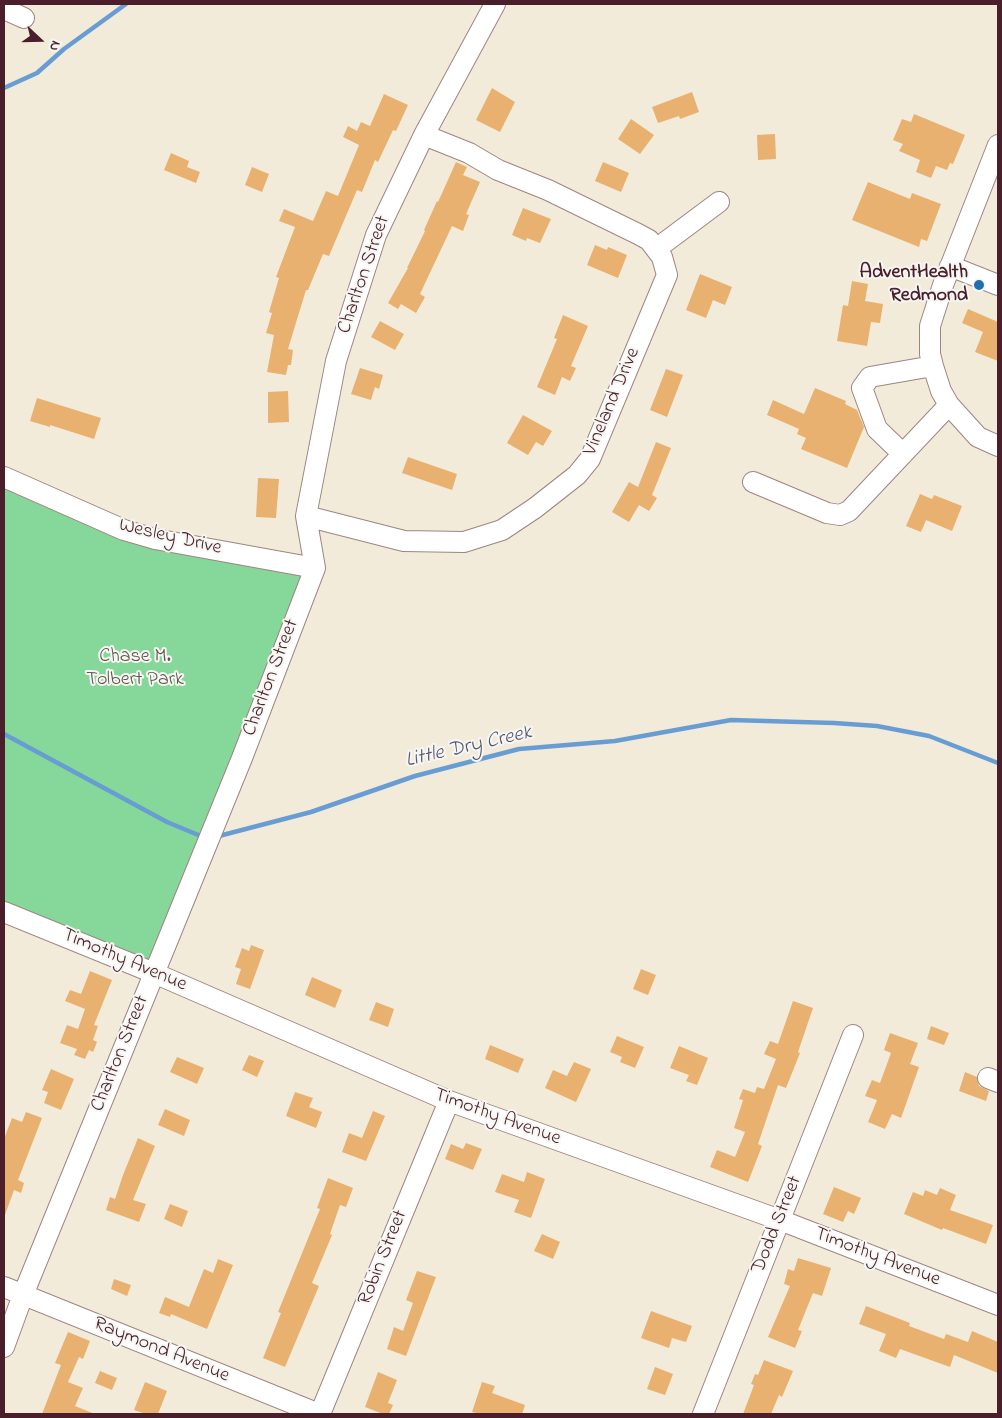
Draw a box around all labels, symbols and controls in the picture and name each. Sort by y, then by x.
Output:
north arrow [15,15,65,65]
text: N [43,37,66,54]
street label: Charlton Street [334,213,396,337]
place label: AdventHealth Redmond [860,262,968,309]
marker: AdventHealth Redmond [972,278,986,292]
street label: Vineland Drive [580,344,646,460]
street label: Wesley Drive [116,515,224,561]
street label: Charlton Street [239,616,305,740]
park label: Chase M. Tolbert Park [86,646,184,693]
water label: Little Dry Creek [403,721,535,775]
street label: Timothy Avenue [58,924,190,998]
street label: Charlton Street [87,992,155,1116]
street label: Timothy Avenue [430,1084,564,1152]
street label: Dodd Street [748,1173,808,1277]
street label: Robin Street [354,1207,414,1309]
street label: Timothy Avenue [811,1223,943,1293]
street label: Raymond Avenue [89,1313,233,1389]

